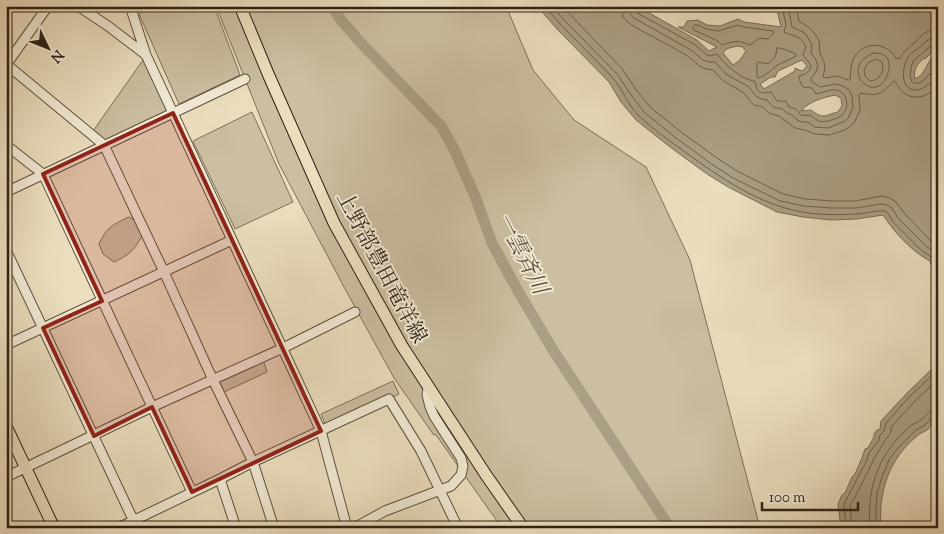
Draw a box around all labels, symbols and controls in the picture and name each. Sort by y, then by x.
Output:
north arrow [22,22,72,72]
text: N [45,45,67,66]
street label: 上野部豊田竜洋線 [328,187,433,349]
water label: 一雲斉川 [486,208,555,303]
scale bar [762,479,858,511]
text: 100 m [769,488,806,509]

